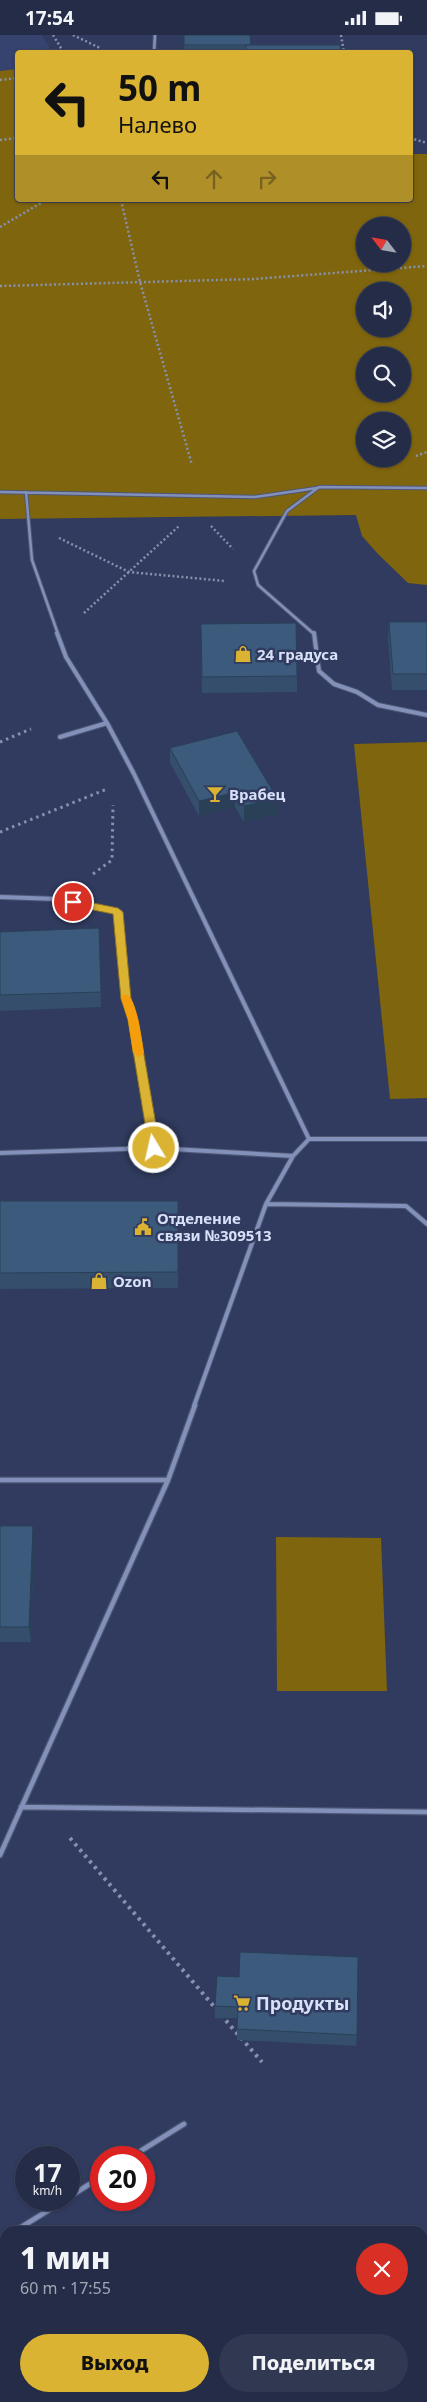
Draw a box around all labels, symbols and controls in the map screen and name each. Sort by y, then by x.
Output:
text: 17:54 [25,5,74,31]
text: 50 m [118,64,201,111]
icon: left [35,70,100,135]
text: Налево [118,109,197,139]
icon: left [147,165,175,193]
icon: ahead [200,165,228,193]
icon: right [253,165,281,193]
north arrow [356,217,411,273]
map controls [356,217,411,467]
button: sound [356,282,411,337]
button: search [356,347,411,402]
button: layers [356,412,411,467]
shop icon: 24 градуса [233,644,253,664]
place label: 24 градуса [257,644,338,664]
bar icon: Врабец [205,784,225,804]
place label: Врабец [229,784,286,804]
pin [52,881,94,923]
icon: arrive [59,888,87,916]
position arrow [127,1121,179,1173]
place label: Отделение связи №309513 [157,1208,272,1245]
public building icon: Отделение связи №309513 [133,1217,153,1237]
shop icon: Ozon [89,1271,109,1291]
place label: Ozon [113,1271,151,1291]
place label: Продукты [256,1991,349,2015]
supermarket icon: Продукты [232,1993,252,2013]
speed limit sign: 20 [90,2146,155,2211]
text: 17 [33,2155,62,2189]
text: km/h [33,2182,62,2199]
text: 1 мин [20,2237,111,2278]
button: close [356,2243,408,2295]
text: 60 m · 17:55 [20,2277,111,2299]
button: Выход [20,2334,209,2392]
button: Поделиться [219,2334,408,2392]

